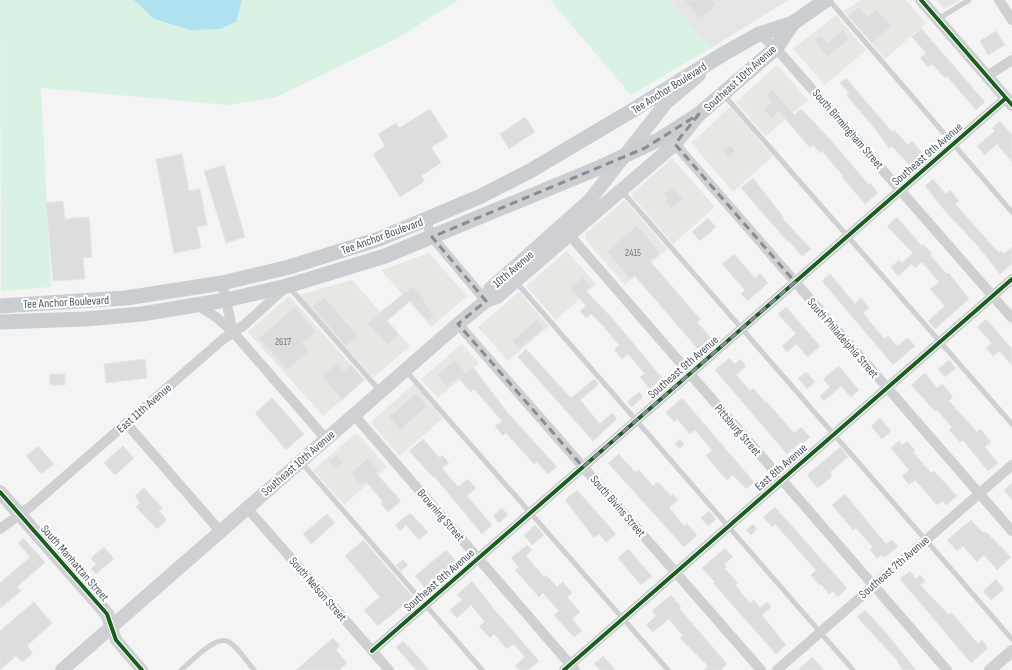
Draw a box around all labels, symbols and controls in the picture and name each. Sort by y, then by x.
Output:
street label: Southeast 10th Avenue [701,42,780,115]
street label: Tee Anchor Boulevard [629,59,710,118]
street label: South Birmingham Street [809,86,887,173]
street label: Southeast 9th Avenue [889,120,966,189]
street label: Tee Anchor Boulevard [339,215,425,258]
street label: 10th Avenue [490,247,537,291]
house number: 2415 [625,247,641,259]
street label: Tee Anchor Boulevard [23,293,109,312]
street label: South Philadelphia Street [804,295,882,382]
street label: Southeast 9th Avenue [645,333,722,402]
house number: 2617 [275,336,291,348]
street label: East 11th Avenue [114,380,175,436]
street label: Pittsburg Street [711,401,764,460]
street label: Southeast 10th Avenue [258,427,338,499]
street label: East 8th Avenue [752,440,811,494]
street label: South Bivins Street [587,472,649,541]
street label: Browning Street [414,486,468,545]
street label: South Manhattan Street [37,522,112,605]
street label: Southeast 7th Avenue [856,533,933,602]
street label: Southeast 9th Avenue [401,546,478,615]
street label: South Nelson Street [285,554,350,625]

